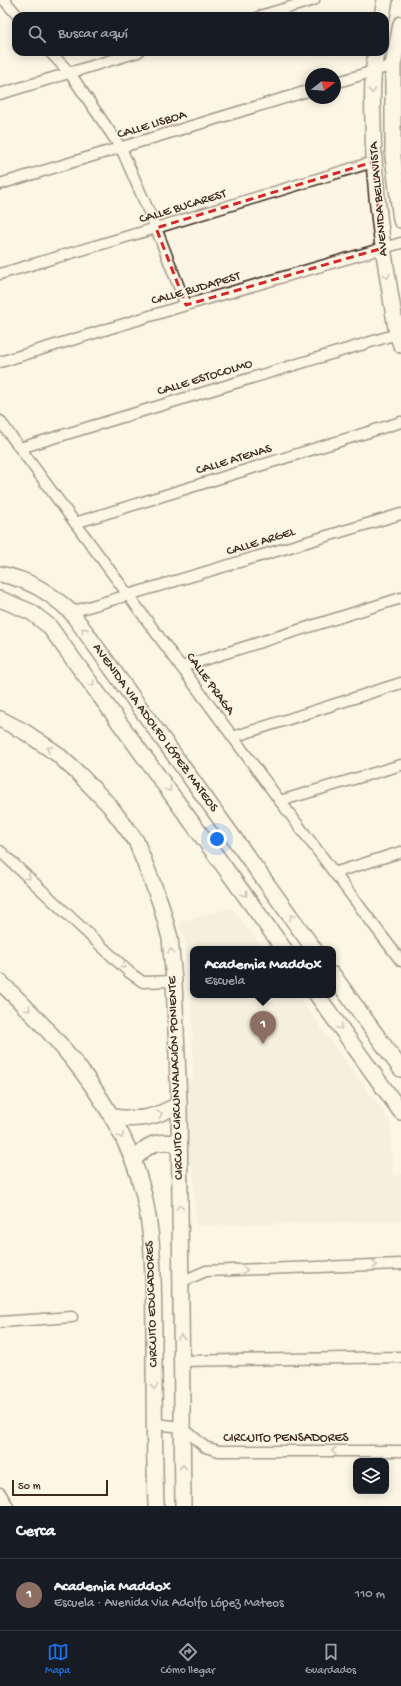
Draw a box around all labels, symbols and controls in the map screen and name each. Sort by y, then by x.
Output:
search box [12,12,389,56]
icon: search [26,23,48,45]
text: Buscar aquí [58,25,128,43]
north arrow [305,68,341,104]
one-way arrow [368,88,376,94]
street label: CALLE LISBOA [116,107,190,143]
street label: AVENIDA BELLAVISTA [366,140,391,257]
street label: CALLE BUCAREST [138,186,229,227]
street label: CALLE BUDAPEST [150,269,243,309]
one-way arrow [382,273,391,279]
street label: CALLE ESTOCOLMO [156,356,255,400]
street label: CALLE ATENAS [194,441,275,479]
street label: CALLE ARGEL [225,524,298,560]
one-way arrow [82,628,89,635]
street label: AVENIDA VIA ADOLFO LÓPEZ MATEOS [89,641,222,816]
street label: CALLE PRAGA [182,650,238,719]
one-way arrow [87,680,94,687]
one-way arrow [46,746,53,753]
one-way arrow [164,785,171,792]
your location [207,829,227,849]
one-way arrow [24,873,31,880]
one-way arrow [240,890,247,897]
one-way arrow [290,915,297,922]
popup [190,946,336,998]
one-way arrow [167,948,176,954]
text: Academia Maddox [205,956,321,974]
one-way arrow [118,961,126,969]
text: Escuela [205,974,245,989]
street label: CIRCUITO CIRCUNVALACIÓN PONIENTE [165,975,187,1180]
one-way arrow [23,1004,31,1012]
pin: 1 [250,1011,276,1044]
one-way arrow [335,1022,342,1029]
one-way arrow [157,1110,164,1118]
one-way arrow [116,1132,124,1139]
one-way arrow [176,1204,184,1210]
street label: CIRCUITO EDUCADORES [142,1240,162,1368]
one-way arrow [372,1261,378,1269]
one-way arrow [242,1265,248,1274]
one-way arrow [177,1334,185,1340]
one-way arrow [150,1384,159,1390]
street label: CIRCUITO PENSADORES [223,1431,350,1446]
one-way arrow [331,1447,337,1455]
map controls [353,1458,389,1494]
button: layers [353,1458,389,1494]
one-way arrow [179,1464,187,1470]
scale bar [12,1478,108,1497]
text: 50 m [18,1481,40,1493]
text: Cerca [16,1522,55,1542]
text: Academia Maddox [54,1578,171,1596]
text: 1 [26,1587,32,1602]
text: 110 m [355,1587,385,1602]
text: Escuela · Avenida Via Adolfo López Mateos [54,1596,284,1611]
tab: Mapa [45,1641,70,1677]
tab: Cómo llegar [160,1641,215,1677]
tab: Guardados [305,1641,356,1677]

